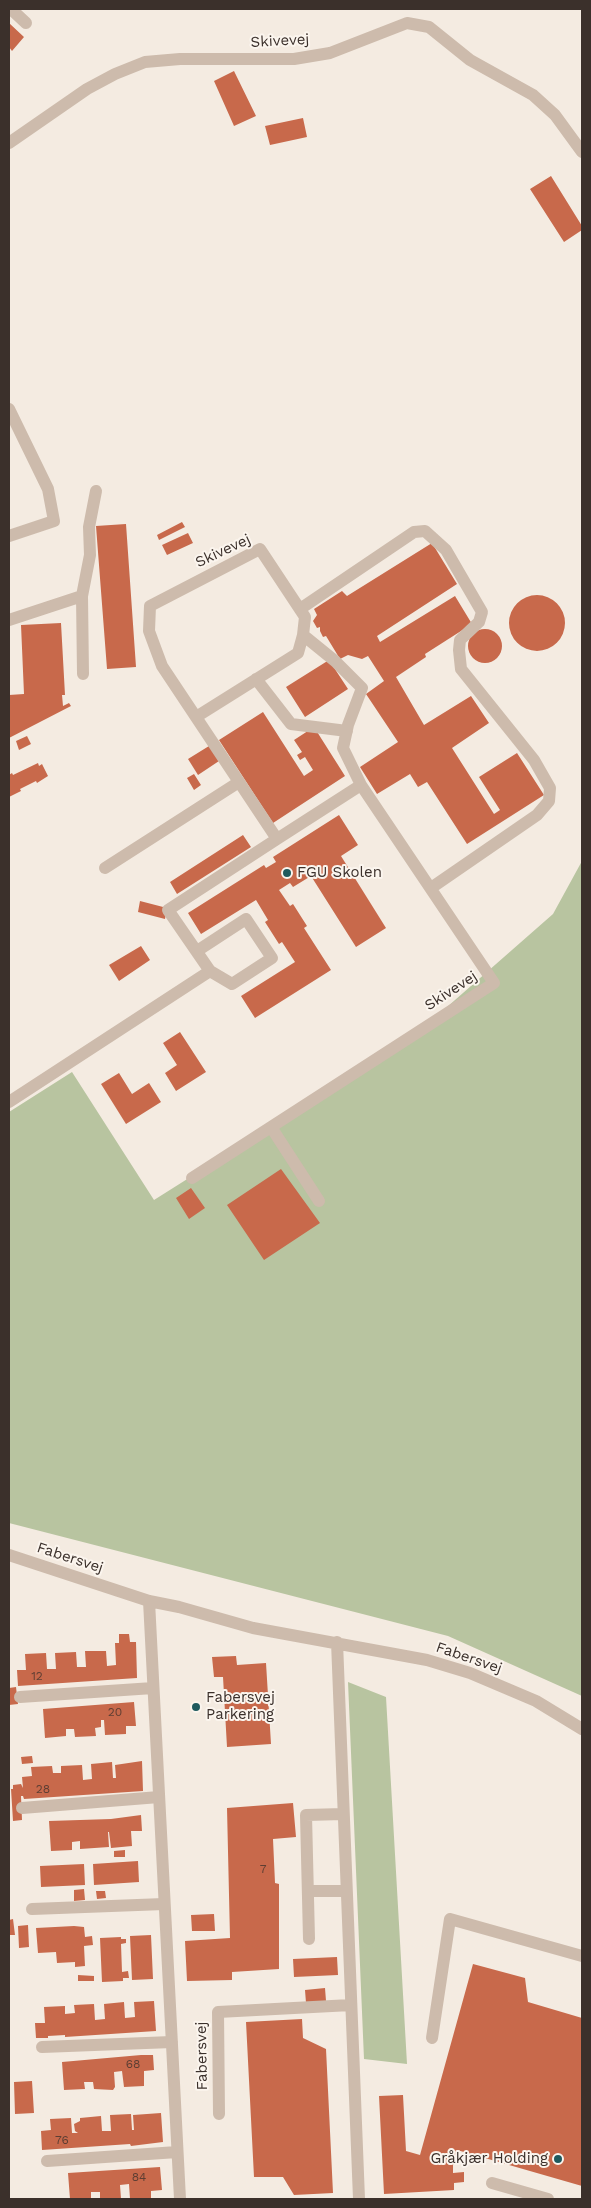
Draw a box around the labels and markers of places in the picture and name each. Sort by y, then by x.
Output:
place label: FGU Skolen [297,864,382,882]
marker: FGU Skolen [281,867,293,879]
place label: Fabersvej Parkering [206,1689,275,1724]
marker: Fabersvej Parkering [190,1701,202,1713]
place label: Gråkjær Holding [430,2150,548,2168]
marker: Gråkjær Holding [552,2153,564,2165]

